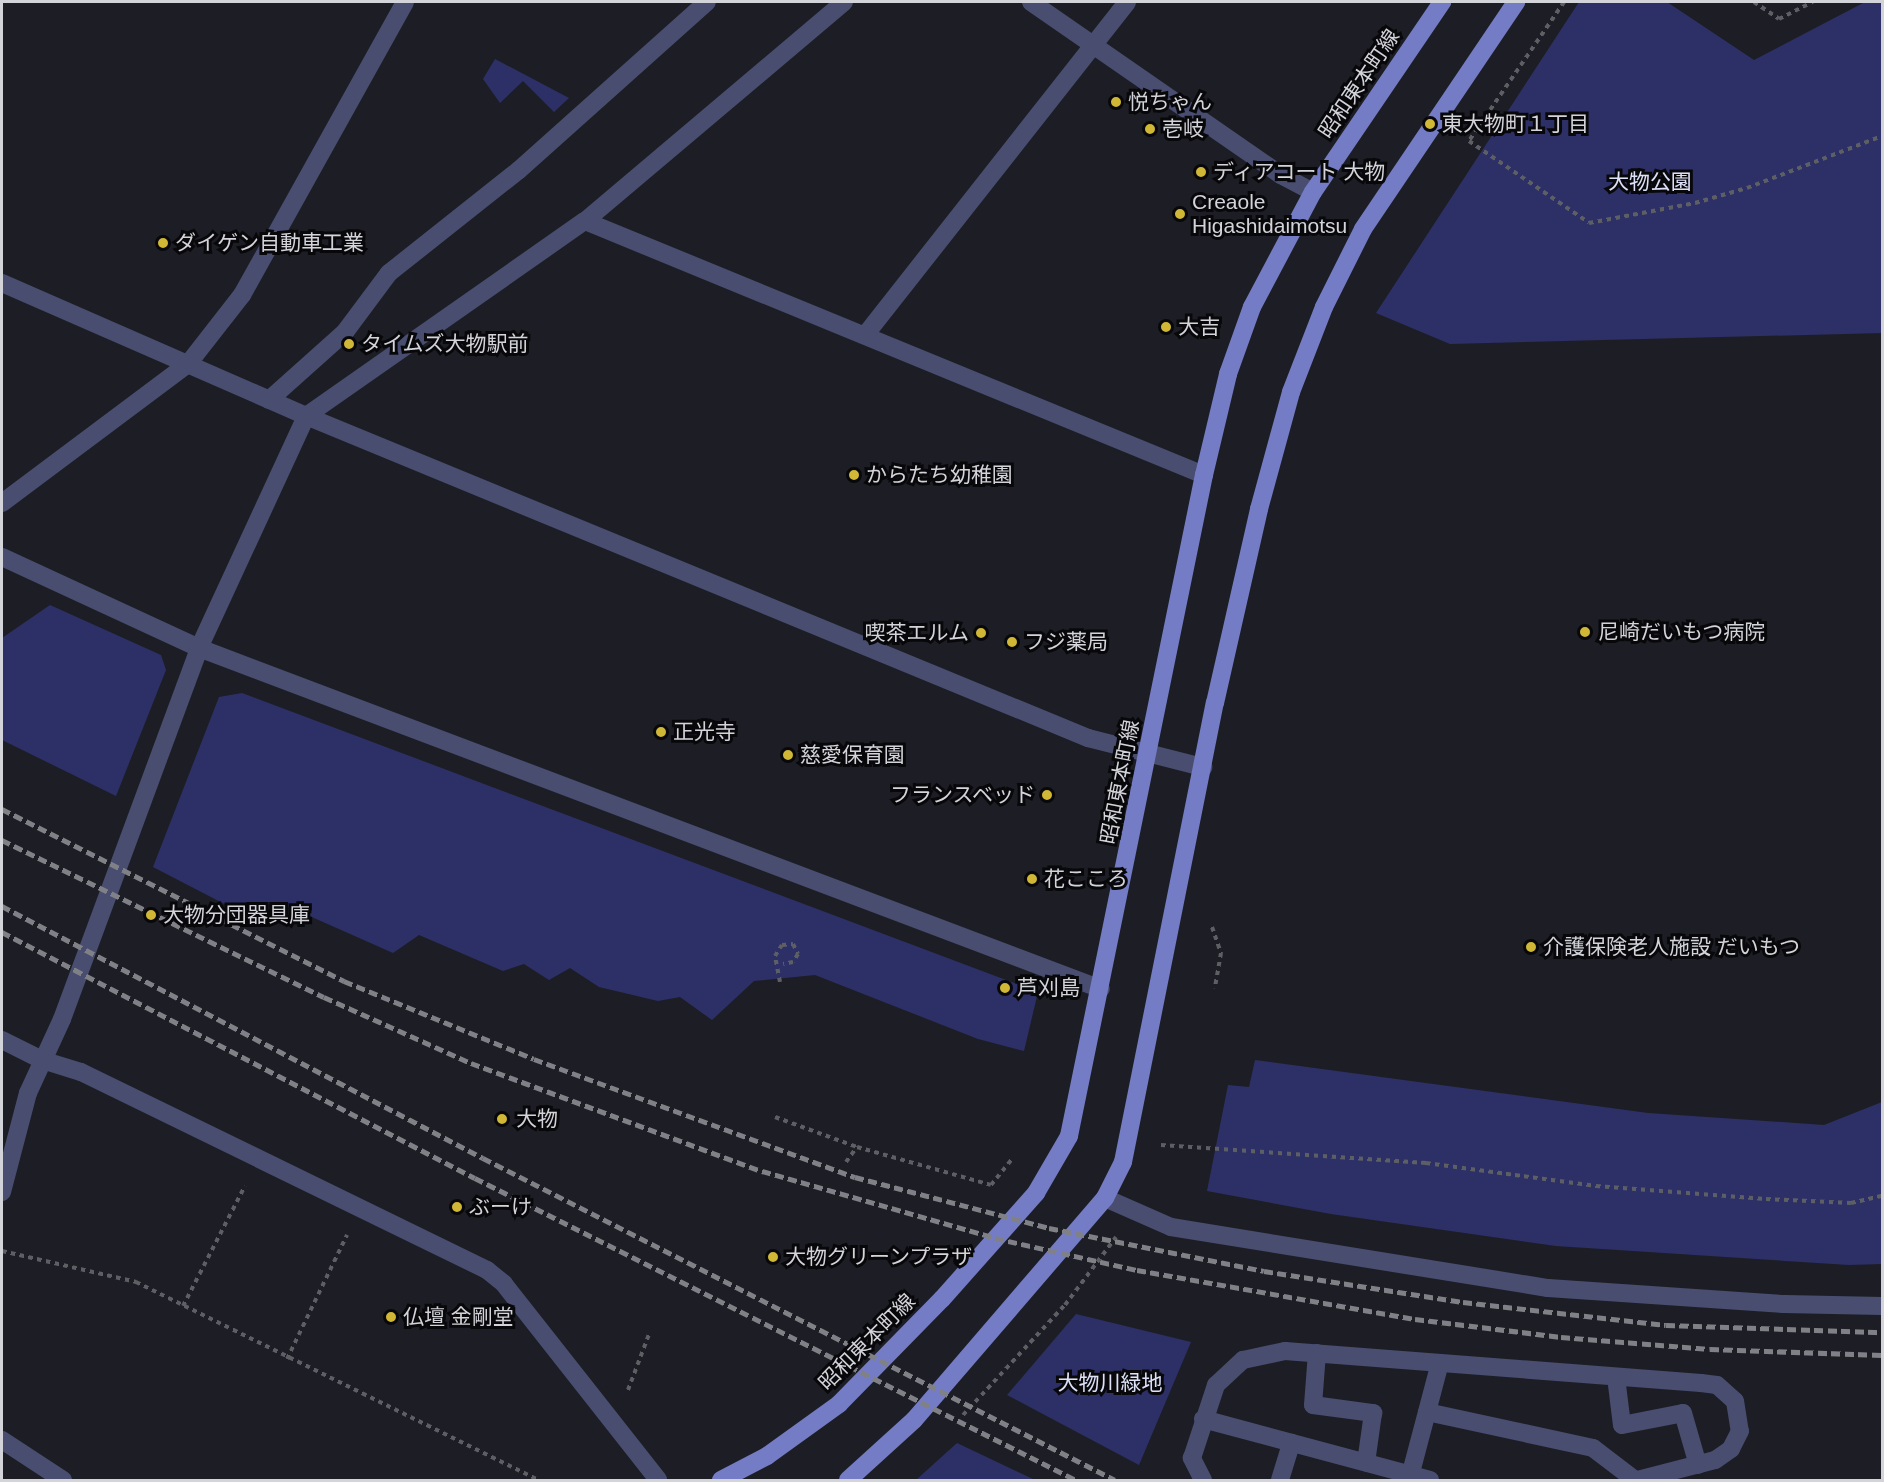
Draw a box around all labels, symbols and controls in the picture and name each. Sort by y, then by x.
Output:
street label: 昭和東本町線 [1313,25,1405,143]
place label: 悦ちゃん [1128,89,1212,115]
marker: 悦ちゃん [1109,95,1123,109]
place label: 東大物町１丁目 [1442,111,1589,137]
place label: 壱岐 [1162,116,1204,142]
marker: 東大物町１丁目 [1423,117,1437,131]
marker: 壱岐 [1143,122,1157,136]
place label: ディアコート 大物 [1213,159,1387,185]
marker: ディアコート 大物 [1194,165,1208,179]
park label: 大物公園 [1608,169,1692,195]
place label: Creaole Higashidaimotsu [1192,189,1347,239]
marker: Creaole Higashidaimotsu [1173,207,1187,221]
place label: ダイゲン自動車工業 [175,230,364,256]
marker: ダイゲン自動車工業 [156,236,170,250]
place label: 大吉 [1178,314,1220,340]
marker: 大吉 [1159,320,1173,334]
place label: タイムズ大物駅前 [361,331,529,357]
marker: タイムズ大物駅前 [342,337,356,351]
place label: からたち幼稚園 [866,462,1013,488]
marker: からたち幼稚園 [847,468,861,482]
place label: 尼崎だいもつ病院 [1598,619,1766,645]
place label: 喫茶エルム [864,620,969,646]
marker: 尼崎だいもつ病院 [1576,623,1594,641]
marker: 喫茶エルム [974,626,988,640]
place label: フジ薬局 [1024,629,1108,655]
marker: フジ薬局 [1005,635,1019,649]
street label: 昭和東本町線 [1096,718,1144,846]
place label: 正光寺 [673,719,736,745]
marker: 正光寺 [654,725,668,739]
place label: 慈愛保育園 [800,742,905,768]
marker: 慈愛保育園 [781,748,795,762]
place label: フランスベッド [888,782,1035,808]
marker: フランスベッド [1040,788,1054,802]
place label: 花こころ [1044,866,1128,892]
marker: 花こころ [1025,872,1039,886]
place label: 大物分団器具庫 [163,902,310,928]
marker: 大物分団器具庫 [144,908,158,922]
place label: 介護保険老人施設 だいもつ [1543,934,1801,960]
marker: 介護保険老人施設 だいもつ [1524,940,1538,954]
place label: 芦刈島 [1017,975,1080,1001]
marker: 芦刈島 [998,981,1012,995]
place label: 大物 [516,1106,558,1132]
marker: 大物 [493,1110,511,1128]
place label: ぶーけ [469,1194,532,1220]
marker: ぶーけ [450,1200,464,1214]
place label: 大物グリーンプラザ [785,1244,974,1270]
marker: 大物グリーンプラザ [766,1250,780,1264]
street label: 昭和東本町線 [814,1289,920,1395]
place label: 仏壇 金剛堂 [403,1304,514,1330]
marker: 仏壇 金剛堂 [384,1310,398,1324]
park label: 大物川緑地 [1058,1370,1162,1396]

